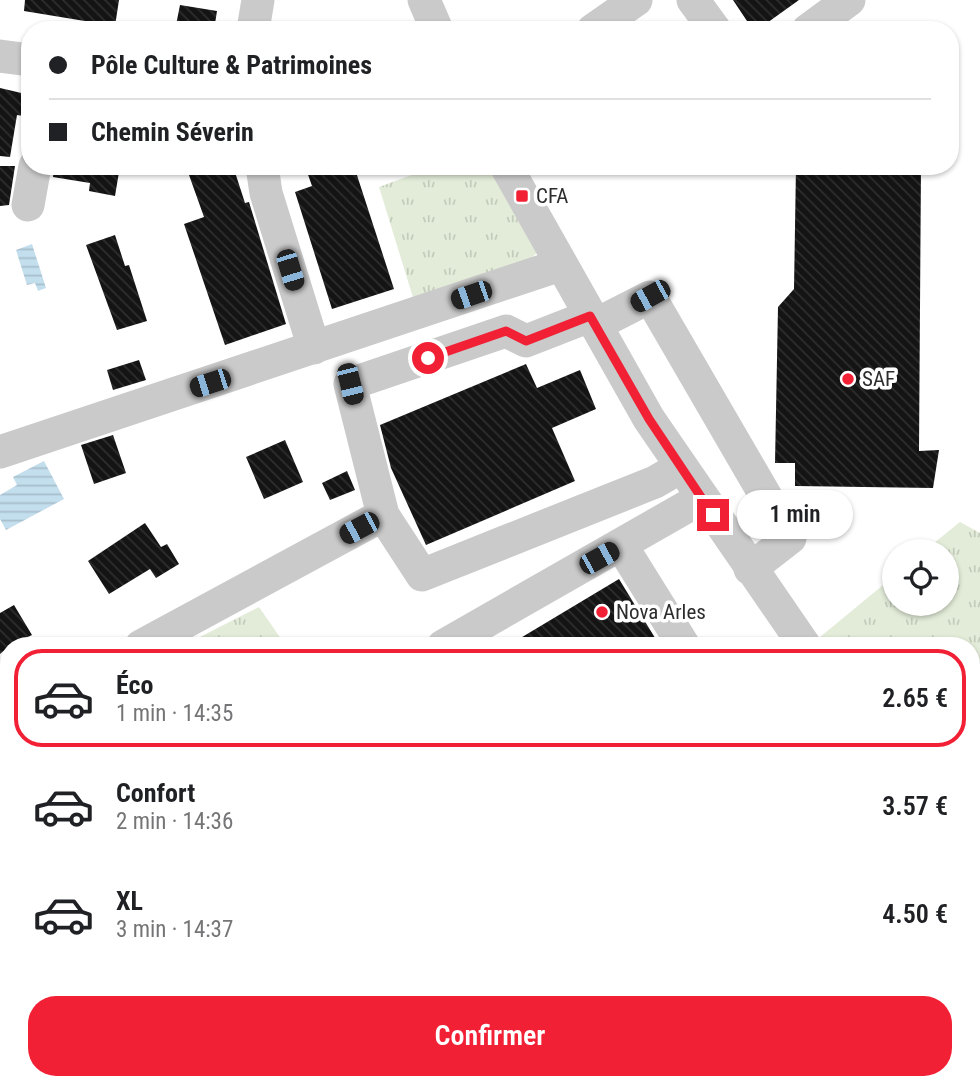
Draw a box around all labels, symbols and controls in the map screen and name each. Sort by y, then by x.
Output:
text: Pôle Culture & Patrimoines [91,50,372,80]
text: Chemin Séverin [91,117,254,147]
place label: CFA [536,184,568,208]
marker: CFA [514,188,530,204]
car [274,247,307,293]
car [627,277,674,315]
car [448,278,495,312]
route start [412,342,444,374]
car [335,361,366,407]
car [187,367,234,399]
place label: SAF [862,367,895,391]
marker: SAF [840,371,856,387]
callout: 1 min [738,490,853,540]
route end [697,499,729,531]
text: 1 min [770,501,820,528]
car [336,509,383,547]
car [576,539,623,577]
map controls [882,539,959,616]
button: locate [882,539,959,616]
place label: Nova Arles [616,600,706,624]
marker: Nova Arles [594,604,610,620]
icon: car [32,667,95,730]
text: Éco [116,670,153,700]
text: 2.65 € [882,683,948,713]
text: 1 min · 14:35 [116,700,233,727]
icon: car [32,775,95,838]
text: Confort [116,778,195,808]
text: 3.57 € [882,791,948,821]
text: 2 min · 14:36 [116,808,233,835]
icon: car [32,883,95,946]
text: XL [116,886,143,916]
text: 4.50 € [882,899,948,929]
text: 3 min · 14:37 [116,916,233,943]
button: Confirmer [28,996,952,1076]

